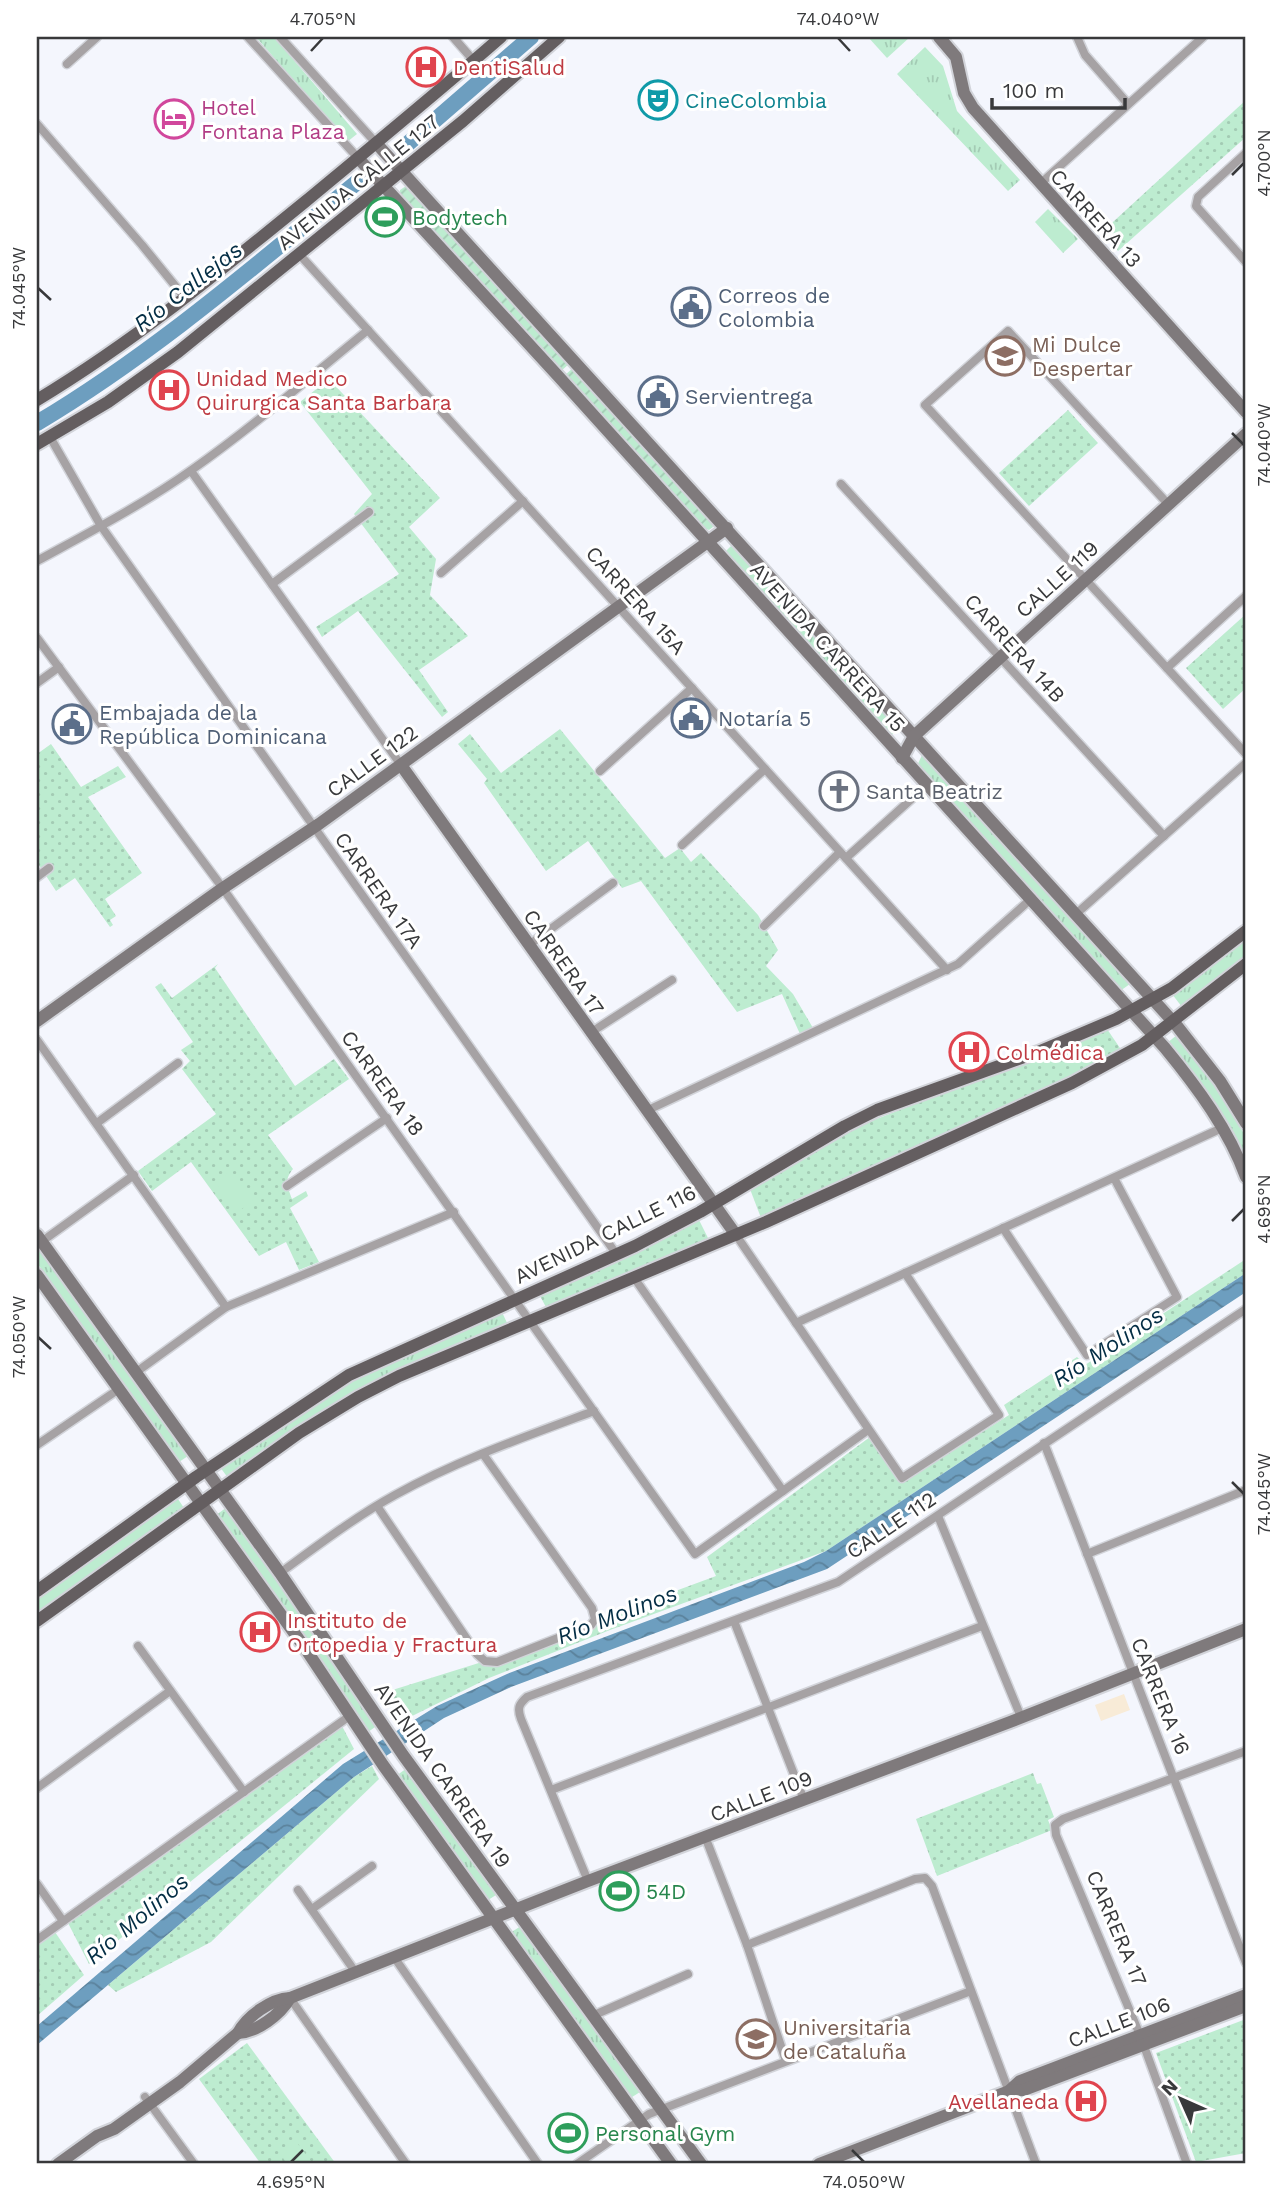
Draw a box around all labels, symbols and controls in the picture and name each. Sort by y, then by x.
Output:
text: 4.705°N [290,8,356,29]
text: 74.040°W [796,8,880,29]
hospital icon: DentiSalud [405,46,447,88]
place label: DentiSalud [453,55,565,80]
scale bar [992,66,1126,110]
text: 100 m [1003,78,1065,103]
theatre icon: CineColombia [637,79,679,121]
place label: CineColombia [685,88,827,113]
place label: Hotel Fontana Plaza [201,95,345,144]
hotel icon: Hotel Fontana Plaza [153,98,195,140]
street label: AVENIDA CALLE 127 [272,109,444,255]
text: 4.700°N [1253,129,1274,197]
street label: CARRERA 13 [1045,164,1147,272]
sports icon: Bodytech [364,196,406,238]
place label: Bodytech [412,205,508,230]
water label: Río Callejas [128,236,248,338]
text: 74.045°W [8,247,29,329]
place label: Correos de Colombia [718,283,830,332]
public building icon: Correos de Colombia [670,286,712,328]
place label: Mi Dulce Despertar [1032,332,1133,381]
school or university icon: Mi Dulce Despertar [984,335,1026,377]
place label: Unidad Medico Quirurgica Santa Barbara [196,366,452,415]
hospital icon: Unidad Medico Quirurgica Santa Barbara [148,369,190,411]
public building icon: Servientrega [637,375,679,417]
place label: Servientrega [685,384,813,409]
text: 74.040°W [1253,403,1274,487]
street label: CALLE 119 [1010,535,1104,623]
street label: CARRERA 15A [581,541,691,660]
street label: AVENIDA CARRERA 15 [745,557,911,737]
street label: CARRERA 14B [960,588,1070,708]
public building icon: Notaría 5 [670,697,712,739]
place label: Embajada de la República Dominicana [99,700,327,749]
public building icon: Embajada de la República Dominicana [51,703,93,745]
place label: Notaría 5 [718,706,811,731]
street label: CALLE 122 [322,720,422,802]
church icon: Santa Beatriz [818,770,860,812]
place label: Santa Beatriz [866,779,1003,804]
street label: CARRERA 17A [330,827,428,953]
street label: CARRERA 17 [518,904,610,1020]
street label: CARRERA 18 [336,1025,430,1141]
hospital icon: Colmédica [948,1031,990,1073]
place label: Colmédica [996,1040,1104,1065]
text: 4.695°N [1253,1174,1274,1244]
street label: AVENIDA CALLE 116 [510,1179,700,1289]
text: 74.050°W [8,1296,29,1378]
water label: Río Molinos [1048,1301,1169,1393]
text: 74.045°W [1253,1453,1274,1535]
street label: CALLE 112 [842,1486,940,1564]
water label: Río Molinos [553,1580,681,1650]
place label: Instituto de Ortopedia y Fractura [287,1608,497,1657]
hospital icon: Instituto de Ortopedia y Fractura [239,1611,281,1653]
street label: CARRERA 16 [1126,1634,1196,1758]
street label: AVENIDA CARRERA 19 [370,1677,516,1873]
street label: CALLE 109 [706,1765,816,1827]
street label: CARRERA 17 [1081,1866,1153,1990]
water label: Río Molinos [80,1868,194,1970]
sports icon: 54D [598,1870,640,1912]
place label: 54D [646,1879,686,1904]
street label: CALLE 106 [1064,1991,1174,2053]
place label: Universitaria de Cataluña [783,2015,911,2064]
school or university icon: Universitaria de Cataluña [735,2018,777,2060]
north arrow [1146,2064,1216,2134]
text: N [1156,2074,1182,2100]
hospital icon: Avellaneda [1065,2080,1107,2122]
place label: Avellaneda [948,2089,1059,2114]
sports icon: Personal Gym [547,2112,589,2154]
place label: Personal Gym [595,2121,735,2146]
text: 4.695°N [256,2171,326,2192]
text: 74.050°W [823,2171,905,2192]

